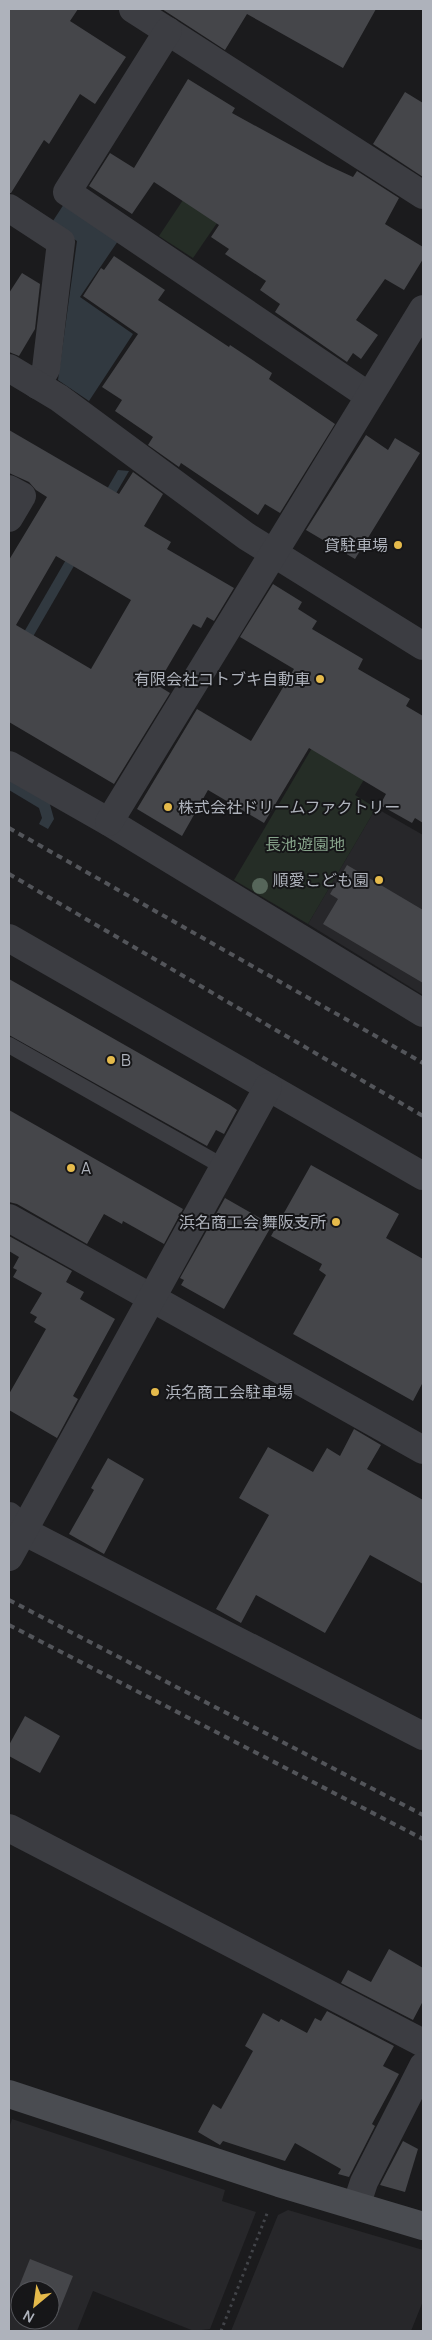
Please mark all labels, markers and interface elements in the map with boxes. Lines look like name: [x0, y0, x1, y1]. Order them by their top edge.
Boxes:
place label: 貸駐車場: [324, 534, 388, 556]
marker: 貸駐車場: [392, 539, 404, 551]
place label: 有限会社コトブキ自動車: [134, 668, 310, 690]
marker: 有限会社コトブキ自動車: [314, 673, 326, 685]
place label: 株式会社ドリームファクトリー: [178, 796, 401, 818]
marker: 株式会社ドリームファクトリー: [162, 801, 174, 813]
park label: 長池遊園地: [265, 833, 345, 855]
place label: 順愛こども園: [273, 869, 369, 891]
marker: 順愛こども園: [373, 874, 385, 886]
place label: B: [121, 1049, 131, 1071]
marker: B: [105, 1054, 117, 1066]
place label: A: [81, 1157, 91, 1179]
marker: A: [65, 1162, 77, 1174]
place label: 浜名商工会 舞阪支所: [179, 1211, 326, 1233]
marker: 浜名商工会 舞阪支所: [330, 1216, 342, 1228]
place label: 浜名商工会駐車場: [165, 1381, 293, 1403]
marker: 浜名商工会駐車場: [149, 1386, 161, 1398]
north arrow: [10, 2280, 60, 2330]
text: N: [19, 2306, 37, 2328]

